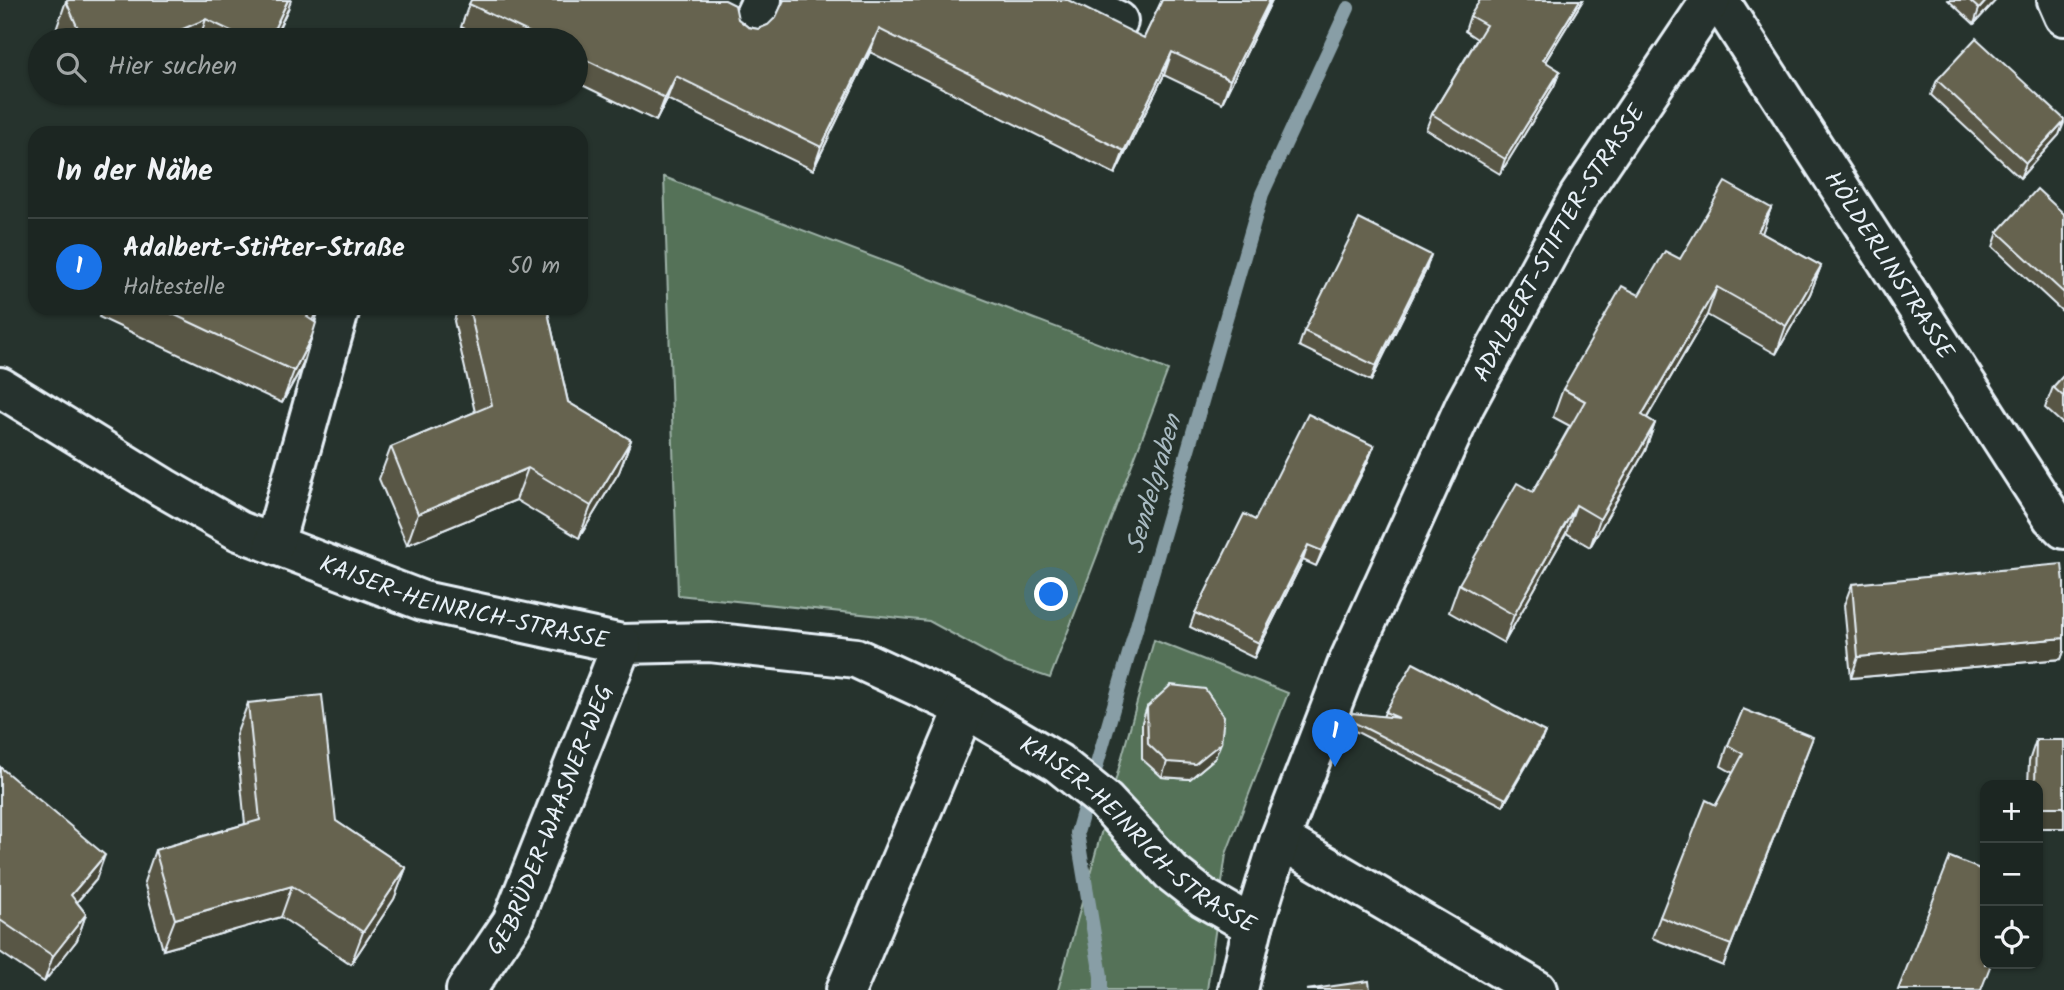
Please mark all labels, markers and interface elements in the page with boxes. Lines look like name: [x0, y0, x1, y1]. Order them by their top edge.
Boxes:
search box: [28, 28, 588, 105]
text: Hier suchen: [108, 46, 237, 88]
icon: search: [52, 48, 90, 86]
street label: ADALBERT-STIFTER-STRASSE: [1463, 96, 1657, 390]
text: In der Nähe: [56, 148, 213, 196]
street label: HÖLDERLINSTRASSE: [1813, 163, 1964, 369]
text: Adalbert-Stifter-Straße: [123, 228, 405, 270]
text: 1: [76, 249, 82, 285]
text: 50 m: [509, 249, 560, 285]
text: Haltestelle: [123, 270, 225, 306]
water label: Sendelgraben: [1115, 408, 1195, 559]
street label: KAISER-HEINRICH-STRASSE: [313, 545, 613, 662]
your location: [1034, 577, 1068, 611]
street label: GEBRÜDER-WAASNER-WEG: [477, 679, 625, 964]
pin: 1: [1312, 709, 1358, 767]
street label: KAISER-HEINRICH-STRASSE: [1011, 726, 1264, 945]
map controls: [1980, 780, 2043, 969]
button: +: [1980, 780, 2043, 843]
button: −: [1980, 843, 2043, 906]
button: locate: [1980, 906, 2043, 969]

